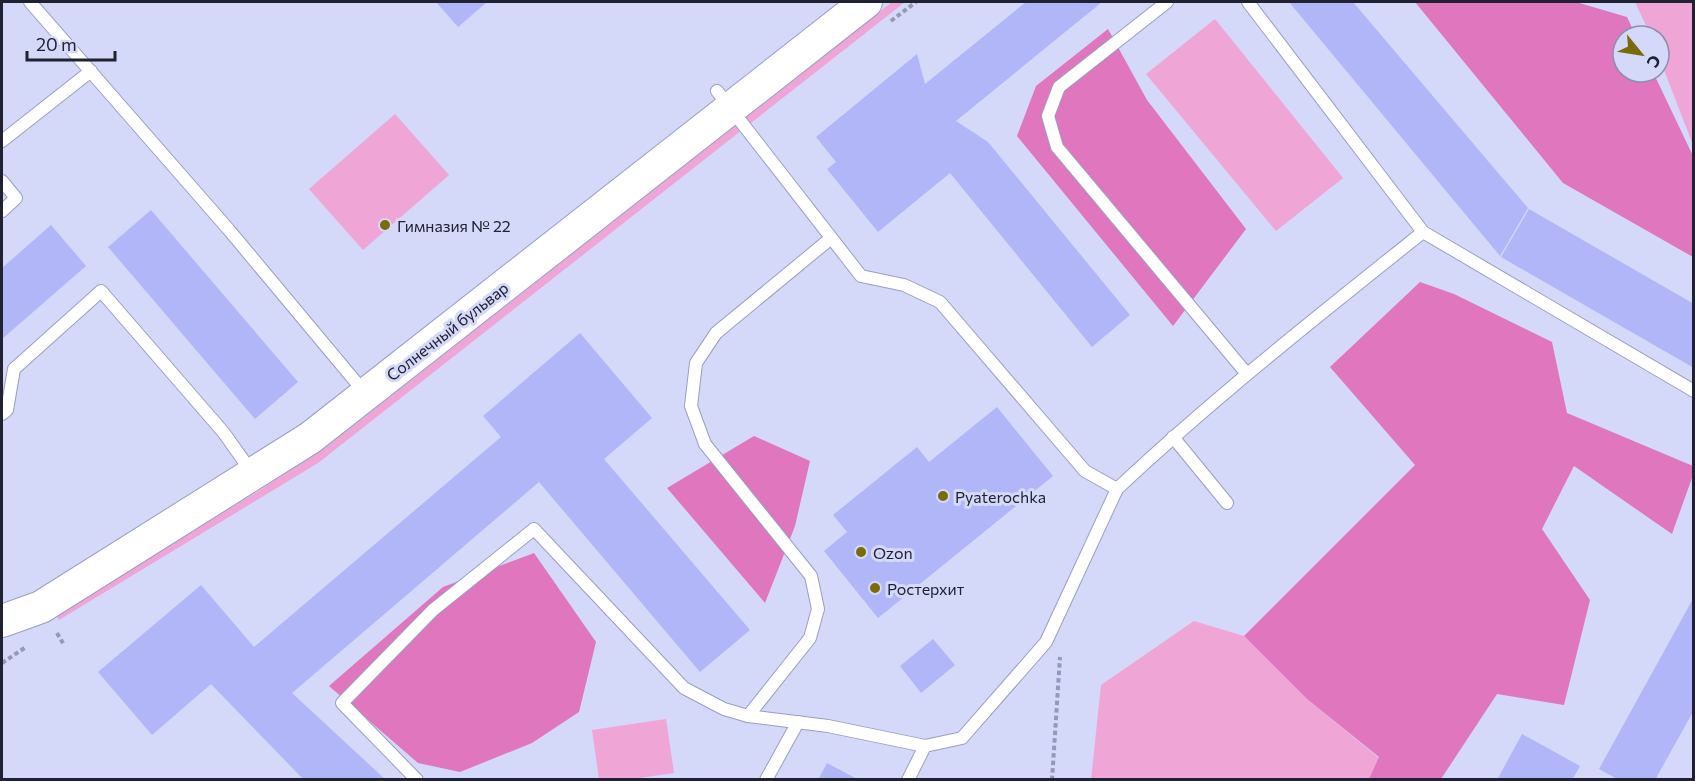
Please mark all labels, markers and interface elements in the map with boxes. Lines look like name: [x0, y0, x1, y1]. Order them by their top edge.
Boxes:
scale bar: [27, 24, 116, 62]
north arrow: [1611, 24, 1671, 84]
text: 20 m: [36, 33, 77, 55]
text: С: [1643, 52, 1665, 71]
place label: Гимназия № 22: [397, 216, 511, 235]
marker: Гимназия № 22: [378, 218, 392, 232]
street label: Солнечный бульвар: [382, 278, 512, 384]
place label: Pyaterochka: [955, 487, 1046, 506]
marker: Pyaterochka: [936, 489, 950, 503]
place label: Ozon: [873, 543, 913, 562]
marker: Ozon: [854, 545, 868, 559]
place label: Ростерхит: [887, 579, 965, 598]
marker: Ростерхит: [868, 581, 882, 595]

